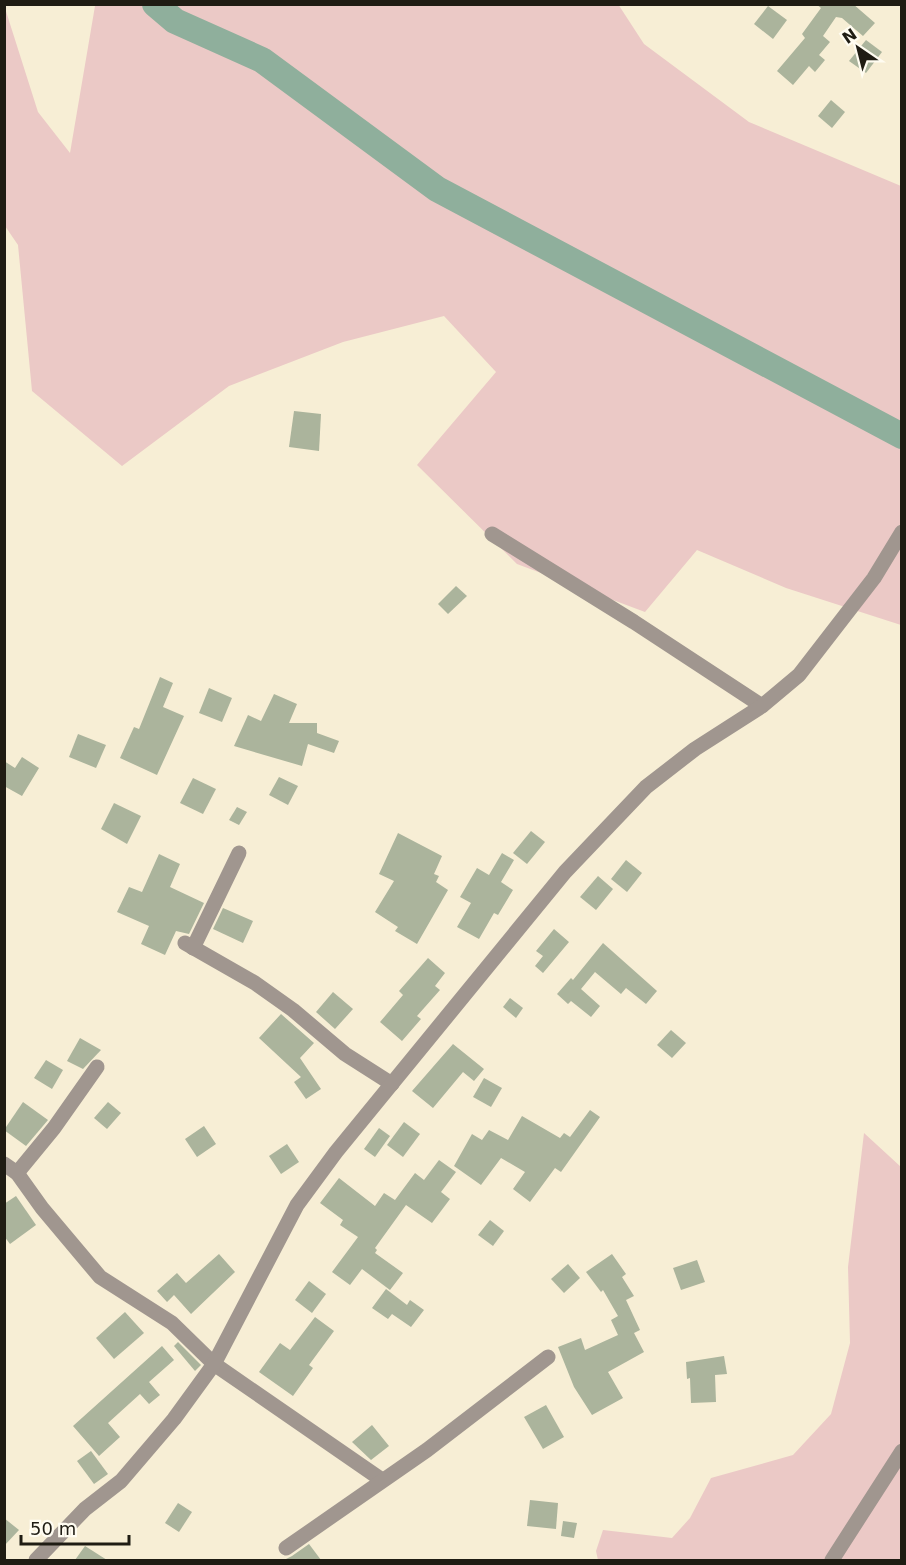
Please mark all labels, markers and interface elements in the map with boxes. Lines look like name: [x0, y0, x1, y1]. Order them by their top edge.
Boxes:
north arrow: [828, 18, 888, 78]
text: N: [839, 25, 861, 48]
scale bar: [21, 1508, 129, 1546]
text: 50 m: [30, 1518, 76, 1539]

